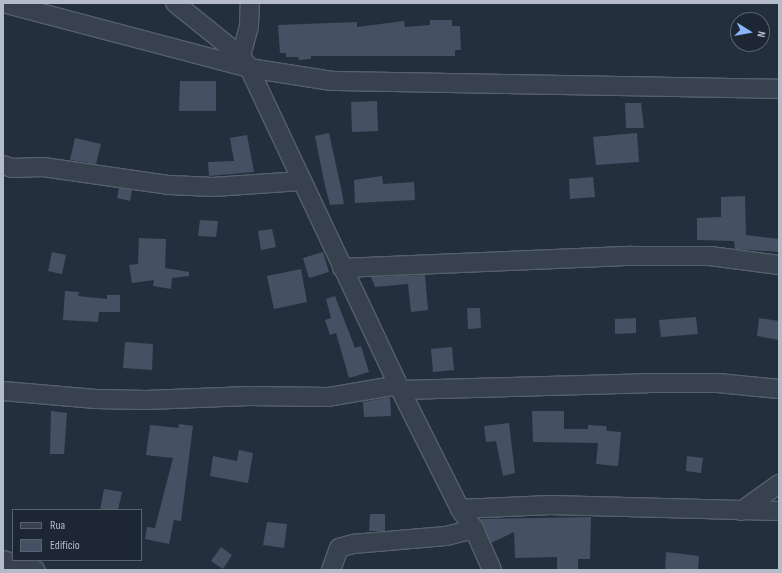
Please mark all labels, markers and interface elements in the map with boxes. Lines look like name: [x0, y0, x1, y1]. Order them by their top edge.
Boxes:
north arrow: [730, 12, 770, 52]
text: N: [754, 30, 768, 38]
legend: [12, 509, 142, 561]
text: Rua: [50, 518, 65, 533]
text: Edifício: [50, 538, 80, 553]

